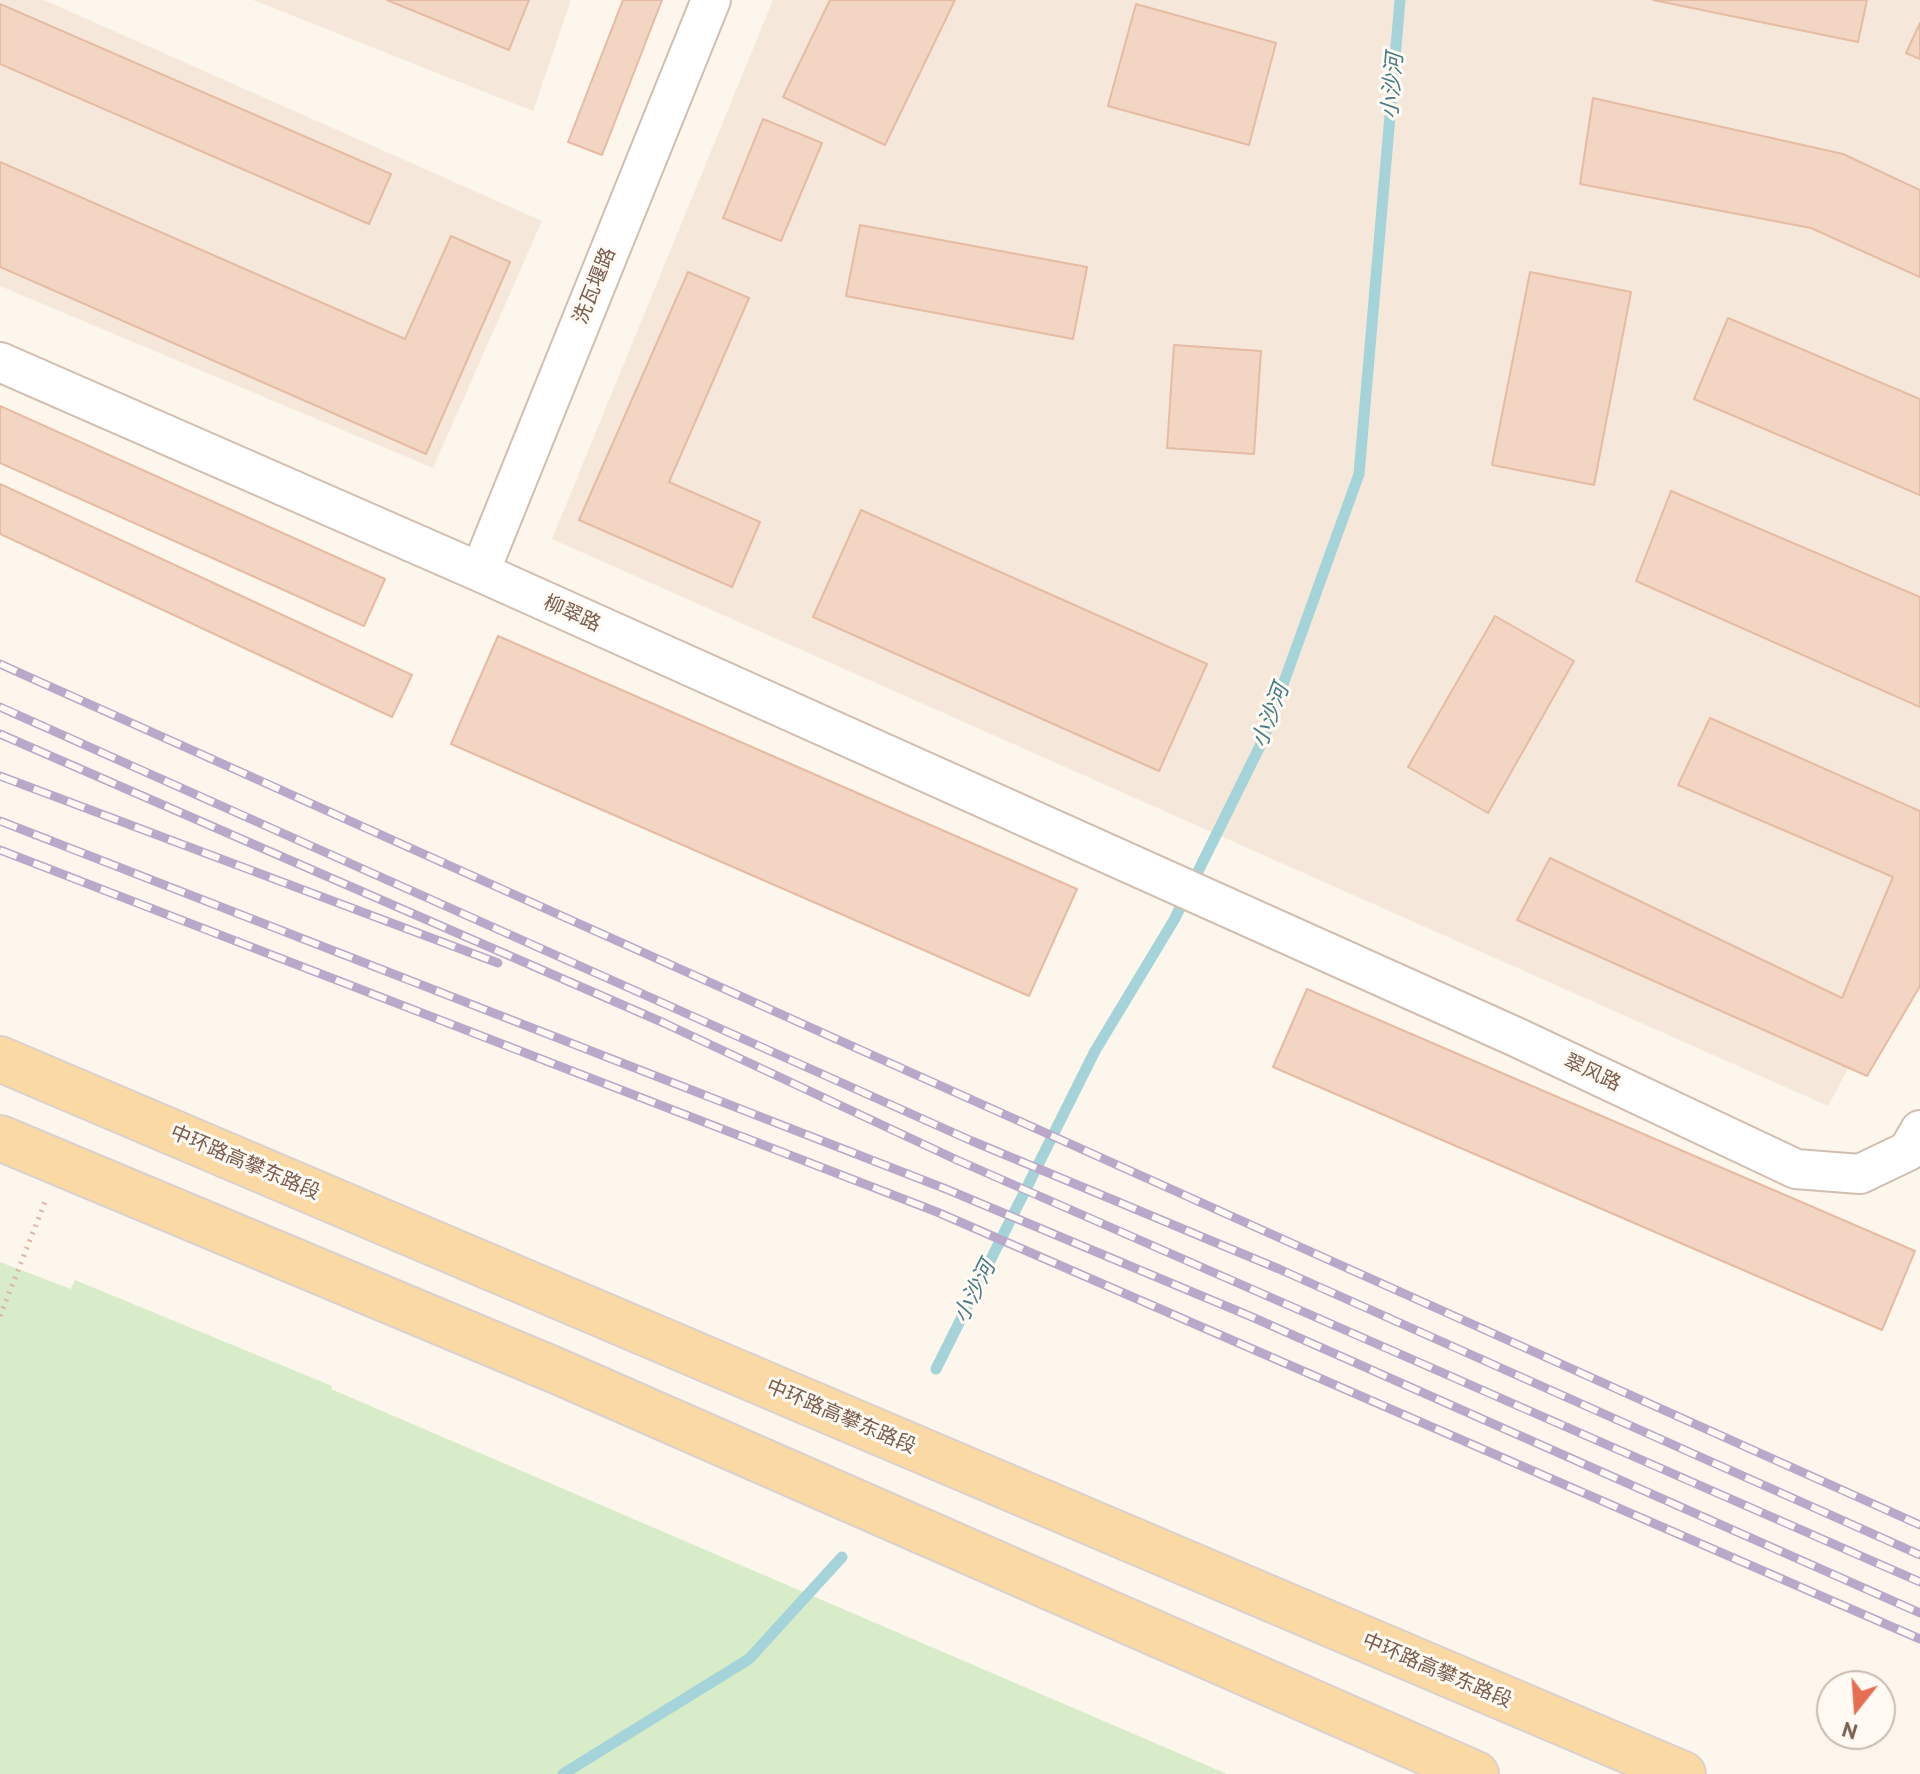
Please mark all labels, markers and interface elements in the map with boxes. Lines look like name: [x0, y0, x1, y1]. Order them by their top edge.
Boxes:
water label: 小沙河: [1377, 52, 1409, 120]
street label: 洗瓦堰路: [569, 244, 621, 328]
street label: 柳翠路: [540, 591, 604, 637]
water label: 小沙河: [1247, 680, 1295, 752]
street label: 翠风路: [1560, 1049, 1624, 1097]
street label: 中环路高攀东路段: [167, 1121, 323, 1205]
water label: 小沙河: [948, 1257, 1002, 1327]
street label: 中环路高攀东路段: [763, 1375, 919, 1459]
street label: 中环路高攀东路段: [1359, 1629, 1515, 1713]
north arrow: [1816, 1670, 1896, 1750]
text: N: [1839, 1716, 1861, 1747]

